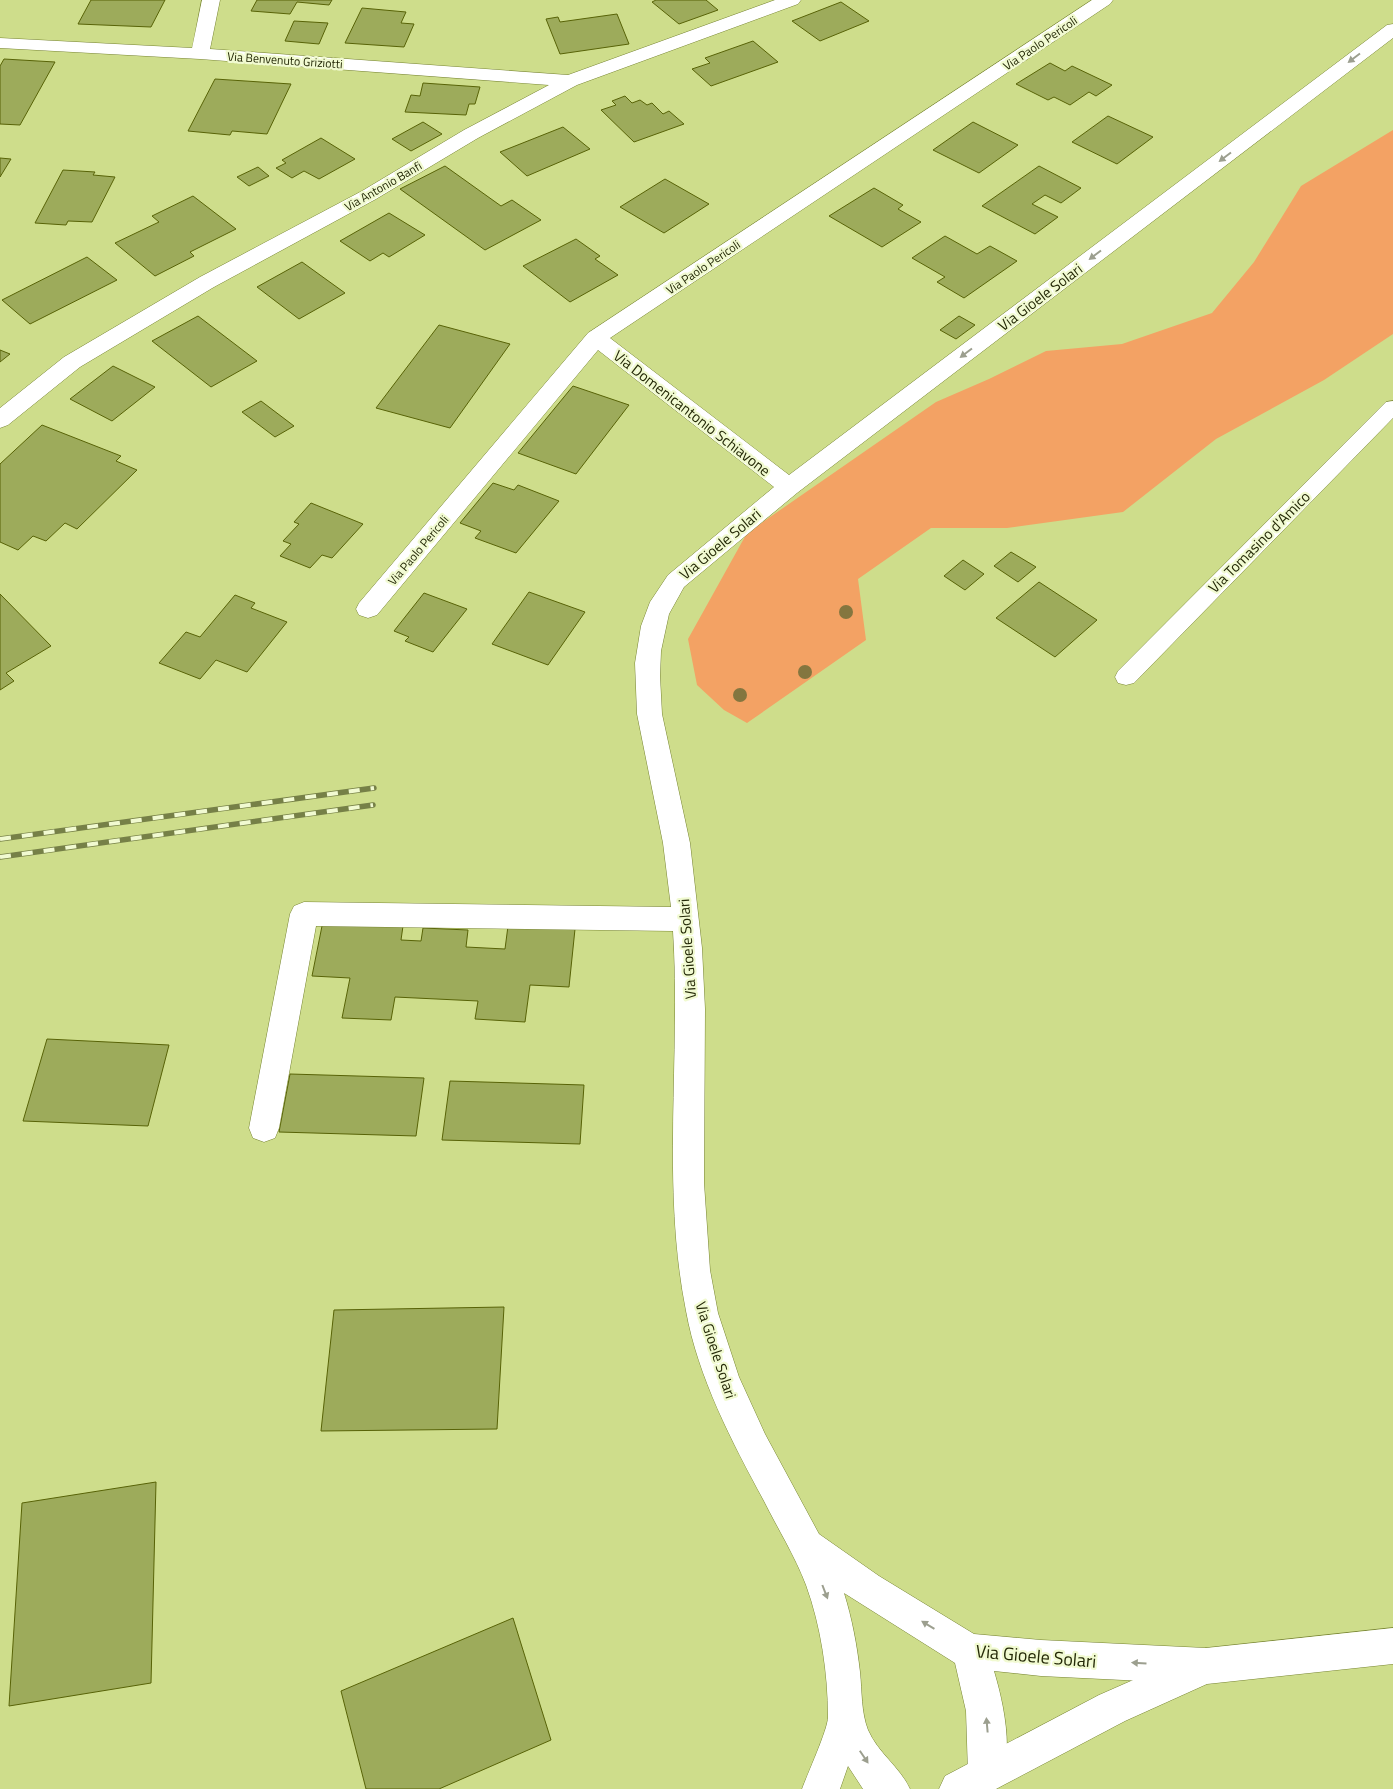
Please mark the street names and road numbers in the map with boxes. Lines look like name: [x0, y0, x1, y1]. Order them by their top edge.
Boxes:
street label: Via Paolo Pericoli: [999, 11, 1081, 75]
street label: Via Benvenuto Griziotti: [227, 46, 343, 74]
street label: Via Antonio Banfi: [341, 156, 425, 216]
street label: Via Paolo Pericoli: [662, 235, 744, 299]
street label: Via Gioele Solari: [993, 258, 1087, 336]
street label: Via Domenicantonio Schiavone: [609, 344, 775, 482]
street label: Via Tomasino d'Amico: [1203, 486, 1315, 598]
street label: Via Gioele Solari: [674, 503, 766, 585]
street label: Via Paolo Pericoli: [383, 511, 453, 589]
street label: Via Gioele Solari: [672, 898, 702, 1000]
street label: Via Gioele Solari: [690, 1299, 742, 1401]
street label: Via Gioele Solari: [975, 1637, 1097, 1675]

